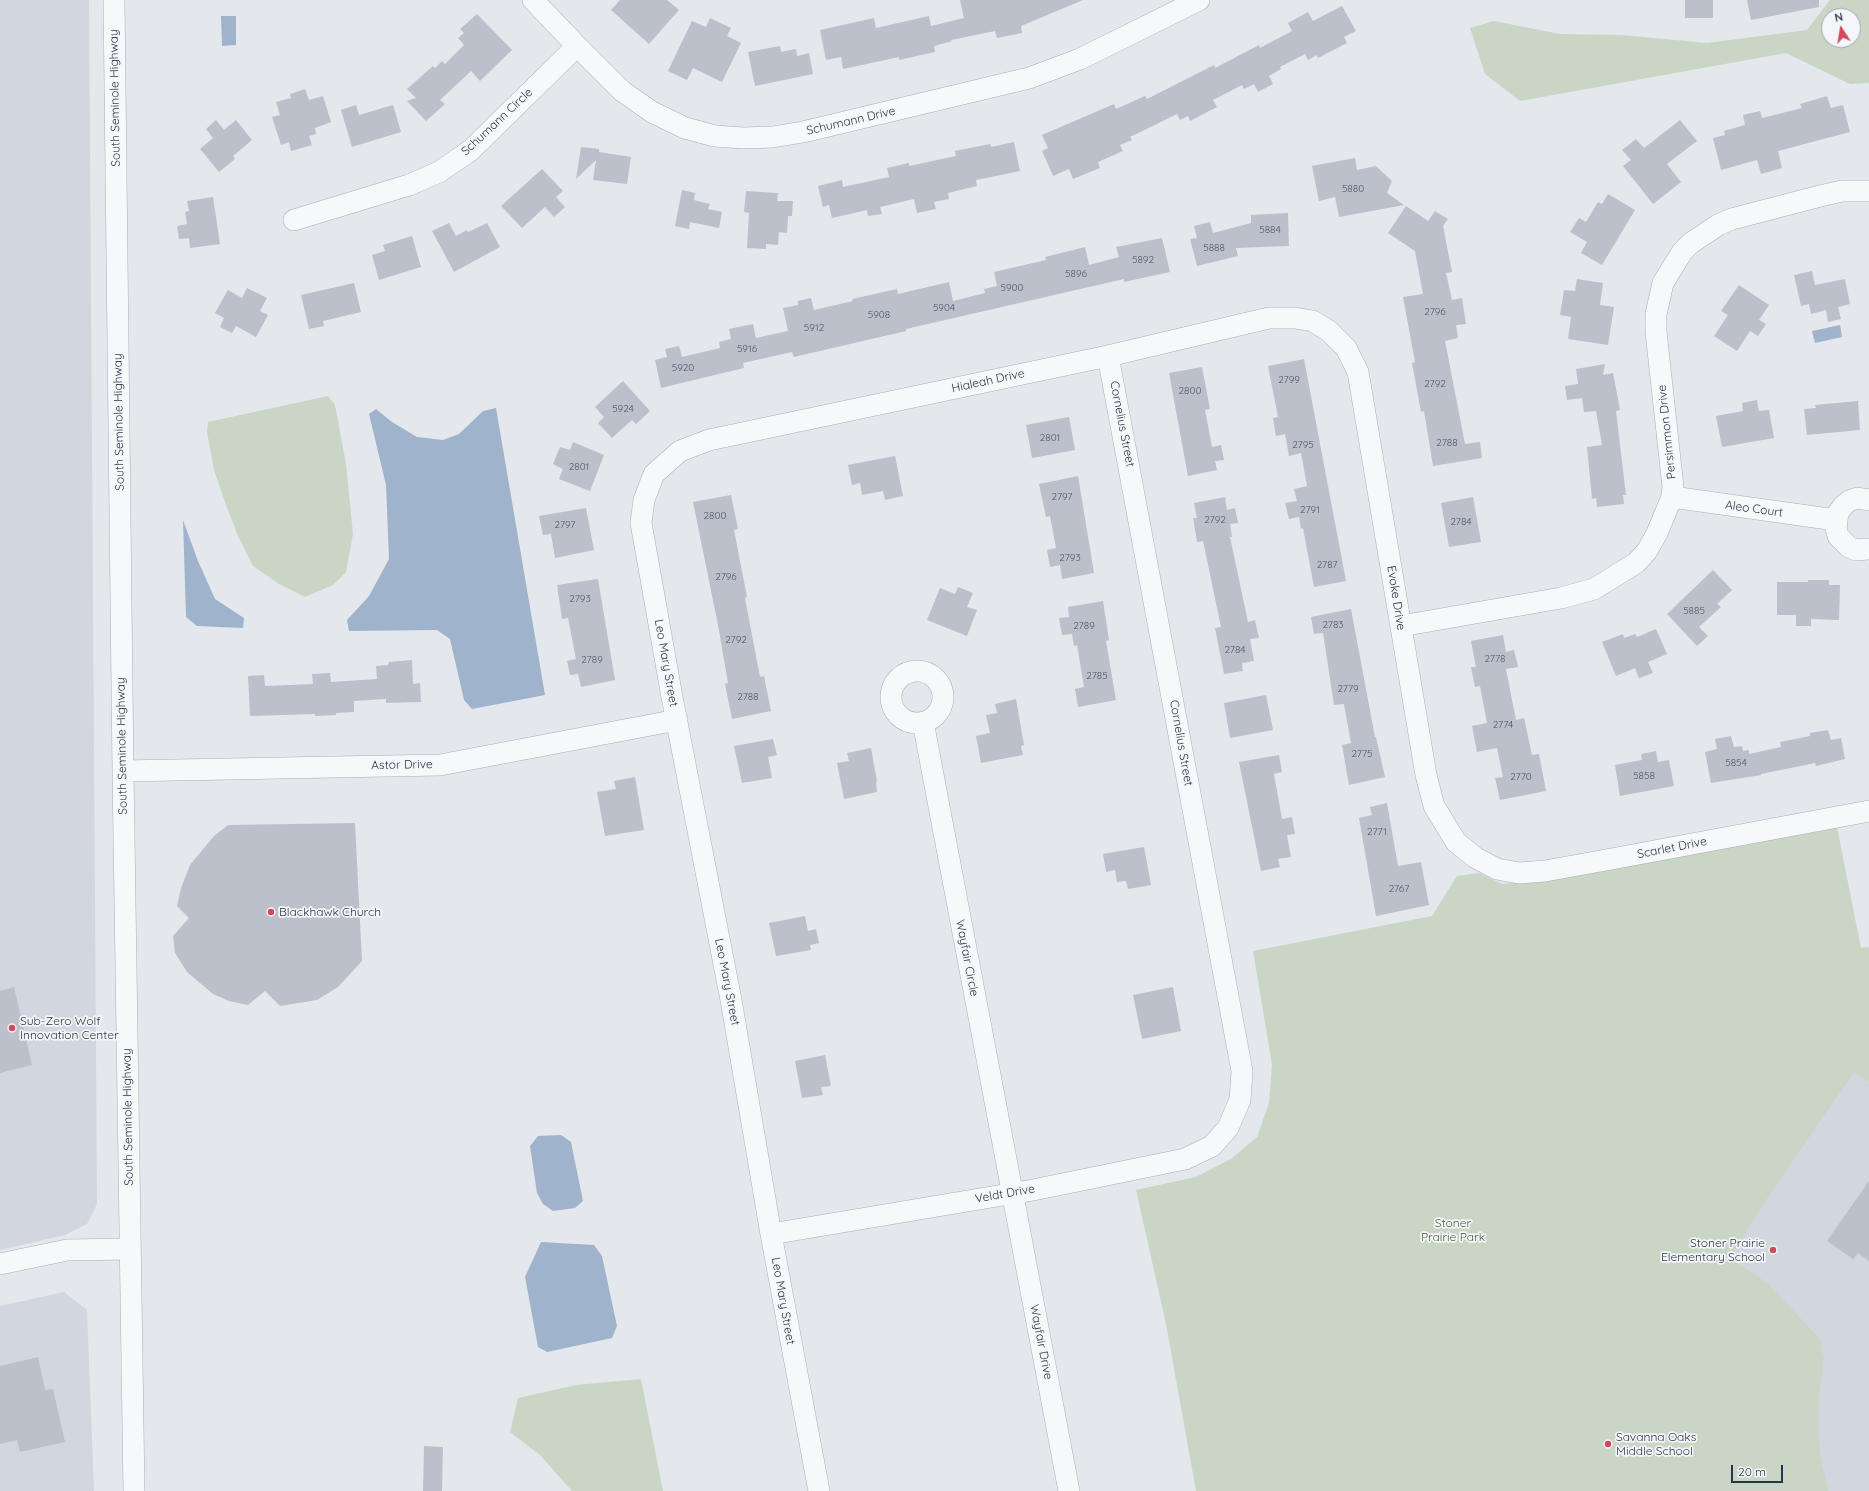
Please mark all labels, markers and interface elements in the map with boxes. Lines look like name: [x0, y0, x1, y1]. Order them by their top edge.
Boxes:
north arrow: [1821, 8, 1861, 48]
text: N: [1833, 10, 1844, 25]
street label: South Seminole Highway: [107, 29, 123, 167]
street label: Schumann Circle: [458, 85, 536, 159]
street label: Schumann Drive: [805, 104, 897, 138]
house number: 5880: [1342, 183, 1364, 195]
house number: 5884: [1259, 224, 1281, 236]
house number: 5888: [1203, 242, 1225, 254]
house number: 5892: [1132, 254, 1154, 266]
house number: 5896: [1065, 268, 1087, 280]
house number: 5900: [1001, 282, 1023, 294]
house number: 5904: [933, 302, 955, 314]
house number: 2796: [1424, 306, 1446, 318]
house number: 5908: [868, 309, 890, 321]
house number: 5912: [804, 322, 824, 334]
house number: 5916: [737, 343, 757, 355]
street label: South Seminole Highway: [111, 353, 127, 491]
house number: 5920: [672, 362, 694, 374]
street label: Hialeah Drive: [950, 366, 1026, 396]
house number: 2799: [1278, 374, 1300, 386]
house number: 2792: [1424, 378, 1446, 390]
street label: Cornelius Street: [1107, 380, 1137, 468]
street label: Persimmon Drive: [1655, 384, 1679, 480]
house number: 2800: [1179, 385, 1201, 397]
house number: 5924: [612, 403, 634, 415]
house number: 2801: [1040, 432, 1060, 444]
house number: 2788: [1436, 437, 1458, 449]
house number: 2795: [1292, 439, 1314, 451]
house number: 2801: [569, 461, 589, 473]
house number: 2797: [1052, 491, 1072, 503]
street label: Aleo Court: [1724, 498, 1784, 520]
house number: 2791: [1300, 504, 1320, 516]
house number: 2800: [704, 510, 726, 522]
house number: 2792: [1204, 514, 1226, 526]
house number: 2784: [1450, 516, 1472, 528]
house number: 2797: [555, 519, 575, 531]
house number: 2793: [1059, 552, 1081, 564]
house number: 2787: [1317, 559, 1337, 571]
street label: Evoke Drive: [1384, 565, 1408, 631]
house number: 2796: [715, 571, 737, 583]
house number: 2793: [569, 593, 591, 605]
house number: 5885: [1683, 605, 1705, 617]
street label: Leo Mary Street: [651, 618, 681, 708]
house number: 2783: [1322, 619, 1344, 631]
house number: 2789: [1073, 620, 1095, 632]
house number: 2792: [725, 634, 747, 646]
house number: 2784: [1224, 644, 1246, 656]
house number: 2778: [1484, 653, 1506, 665]
house number: 2789: [581, 654, 603, 666]
house number: 2785: [1086, 670, 1108, 682]
street label: South Seminole Highway: [114, 677, 130, 815]
house number: 2779: [1337, 683, 1359, 695]
house number: 2788: [737, 691, 759, 703]
street label: Cornelius Street: [1166, 699, 1196, 787]
house number: 2774: [1493, 719, 1513, 731]
house number: 2775: [1351, 748, 1373, 760]
street label: Astor Drive: [371, 757, 433, 773]
house number: 5854: [1725, 757, 1747, 769]
house number: 5858: [1633, 770, 1655, 782]
house number: 2770: [1510, 771, 1532, 783]
house number: 2771: [1367, 826, 1387, 838]
street label: Scarlet Drive: [1636, 834, 1708, 862]
house number: 2767: [1389, 883, 1409, 895]
place label: Blackhawk Church: [279, 905, 381, 919]
marker: Blackhawk Church: [266, 907, 276, 917]
street label: Wayfair Circle: [952, 918, 982, 998]
street label: Leo Mary Street: [711, 937, 743, 1027]
place label: Sub-Zero Wolf Innovation Center: [20, 1014, 119, 1042]
marker: Sub-Zero Wolf Innovation Center: [7, 1023, 17, 1033]
street label: South Seminole Highway: [120, 1048, 136, 1186]
street label: Veldt Drive: [974, 1182, 1036, 1206]
park label: Stoner Prairie Park: [1421, 1216, 1485, 1244]
place label: Stoner Prairie Elementary School: [1661, 1236, 1765, 1264]
marker: Stoner Prairie Elementary School: [1768, 1245, 1778, 1255]
street label: Leo Mary Street: [768, 1256, 798, 1346]
street label: Wayfair Drive: [1027, 1303, 1055, 1381]
place label: Savanna Oaks Middle School: [1616, 1430, 1696, 1458]
marker: Savanna Oaks Middle School: [1603, 1439, 1613, 1449]
scale bar: [1733, 1457, 1785, 1483]
text: 20 m: [1738, 1464, 1766, 1479]

